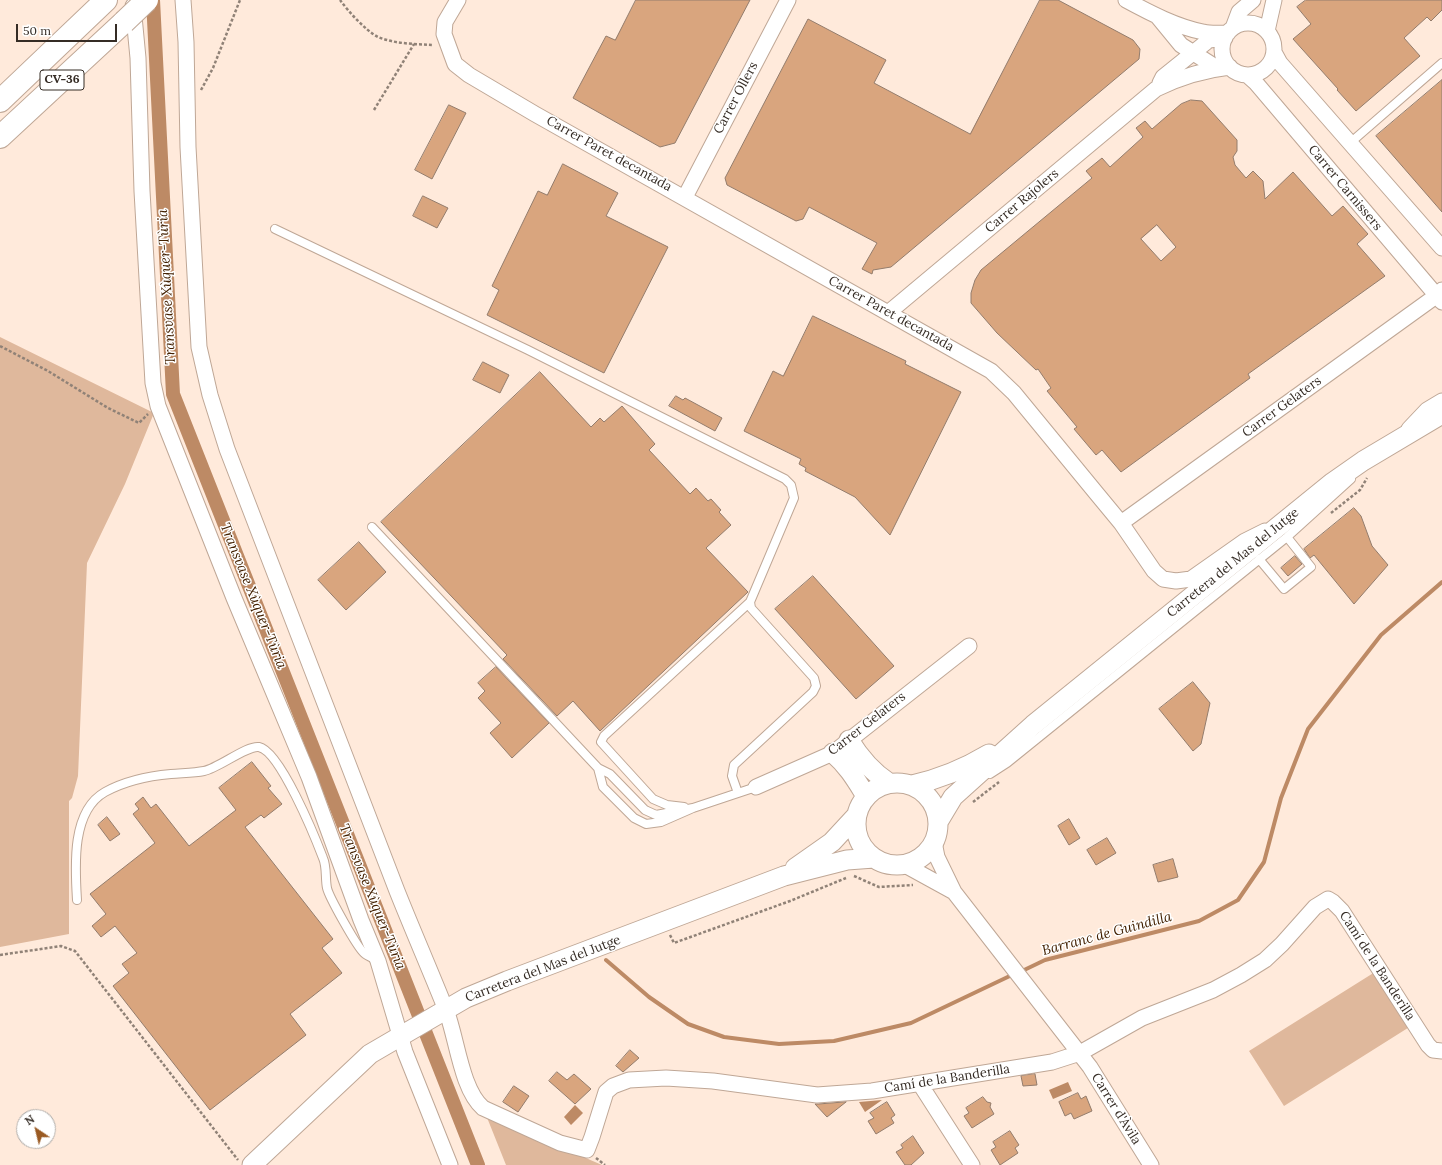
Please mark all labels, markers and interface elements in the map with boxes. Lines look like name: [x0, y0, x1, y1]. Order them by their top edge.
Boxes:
scale bar: [18, 16, 119, 42]
text: 50 m: [23, 23, 51, 38]
street label: Carrer Ollers: [711, 59, 761, 137]
road number: CV-36: [40, 70, 84, 90]
street label: Carrer Paret decantada: [544, 113, 674, 195]
street label: Carrer Carnissers: [1305, 142, 1385, 234]
street label: Carrer Rajolers: [982, 166, 1062, 236]
water label: Transvase Xùquer-Tùria: [155, 209, 179, 365]
street label: Carrer Paret decantada: [826, 273, 956, 355]
street label: Carrer Gelaters: [1239, 373, 1325, 441]
street label: Carretera del Mas del Jutge: [1164, 505, 1302, 621]
water label: Transvase Xùquer-Tùria: [216, 521, 290, 671]
street label: Carrer Gelaters: [825, 689, 909, 759]
water label: Transvase Xùquer-Tùria: [335, 822, 409, 972]
water label: Barranc de Guindilla: [1040, 909, 1174, 959]
street label: Camí de la Banderilla: [1336, 909, 1418, 1023]
street label: Carretera del Mas del Jutge: [463, 932, 623, 1006]
street label: Camí de la Banderilla: [883, 1061, 1011, 1097]
street label: Carrer d'Àvila: [1088, 1070, 1144, 1148]
north arrow: [16, 1109, 56, 1149]
text: N: [22, 1112, 37, 1128]

